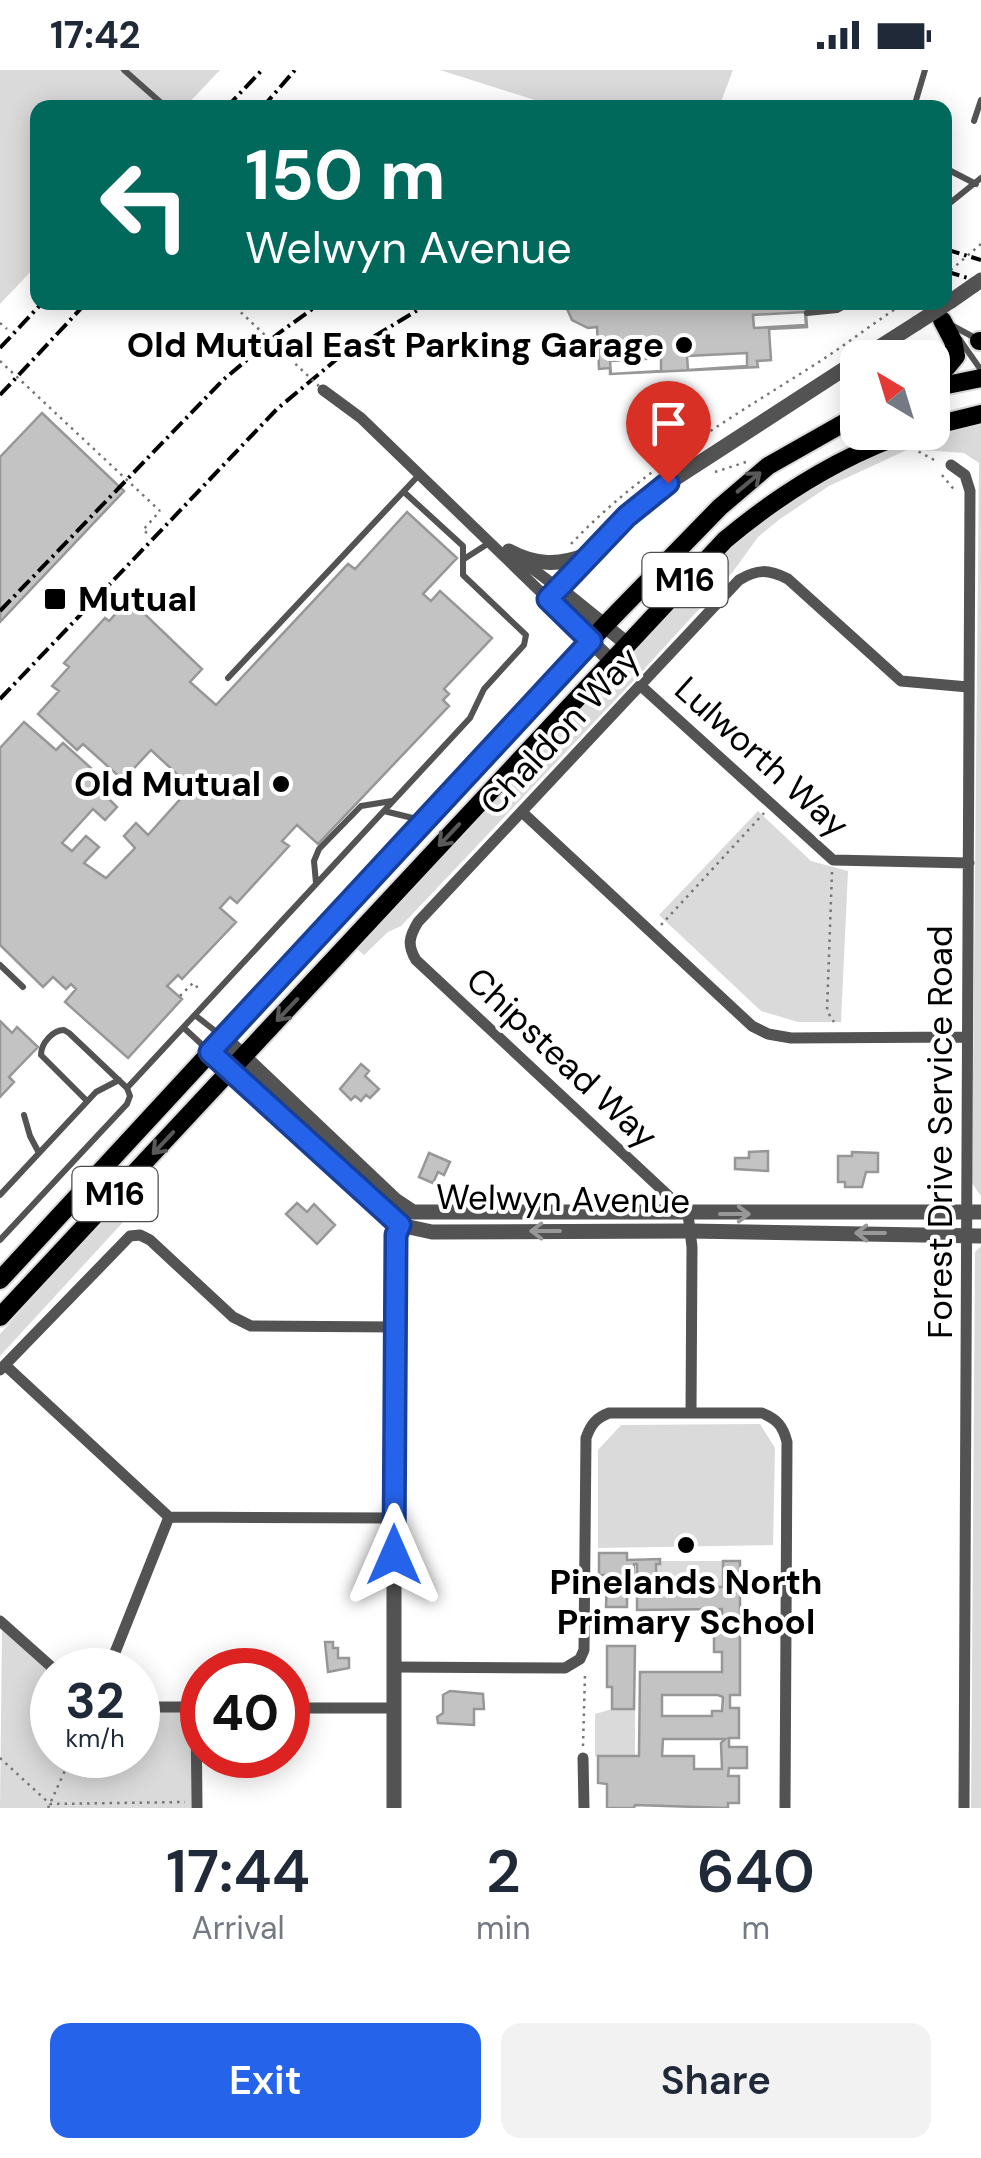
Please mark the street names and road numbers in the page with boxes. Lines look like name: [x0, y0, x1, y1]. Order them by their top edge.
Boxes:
road number: M16: [642, 553, 728, 607]
street label: Chaldon Way: [470, 637, 650, 825]
street label: Lulworth Way: [665, 667, 859, 847]
street label: Forest Drive Service Road: [917, 925, 963, 1339]
street label: Chipstead Way: [456, 957, 668, 1159]
road number: M16: [72, 1167, 158, 1221]
street label: Welwyn Avenue: [435, 1174, 691, 1224]

